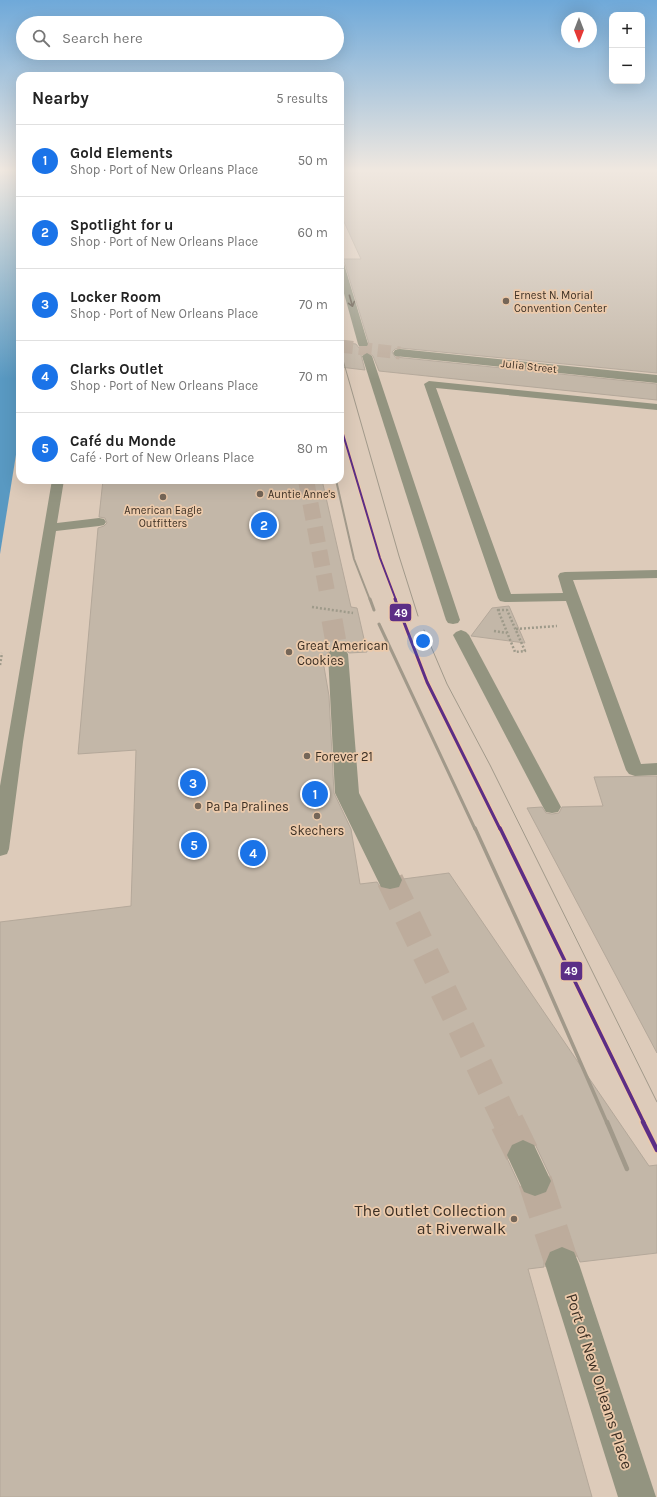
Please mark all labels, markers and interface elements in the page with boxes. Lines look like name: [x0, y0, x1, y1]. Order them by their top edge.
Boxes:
north arrow: [561, 12, 597, 48]
map controls: [609, 12, 645, 84]
button: +: [609, 12, 645, 48]
search box: [16, 16, 344, 60]
icon: search: [30, 27, 52, 49]
text: Search here: [62, 29, 143, 47]
button: −: [609, 48, 645, 84]
text: Nearby: [32, 88, 89, 108]
text: 5 results: [276, 91, 328, 106]
text: Gold Elements: [70, 144, 173, 162]
text: 1: [43, 153, 47, 168]
text: 50 m: [298, 153, 328, 168]
text: Shop · Port of New Orleans Place: [70, 162, 258, 177]
text: Spotlight for u: [70, 216, 173, 234]
text: 2: [41, 225, 49, 240]
text: 60 m: [298, 225, 328, 240]
text: Shop · Port of New Orleans Place: [70, 234, 258, 249]
text: Locker Room: [70, 288, 161, 306]
place label: Ernest N. Morial Convention Center: [514, 289, 607, 315]
one-way arrow: [348, 294, 355, 307]
marker: Ernest N. Morial Convention Center: [501, 296, 511, 306]
text: 3: [41, 297, 49, 312]
text: 70 m: [299, 297, 328, 312]
text: Shop · Port of New Orleans Place: [70, 306, 258, 321]
street label: Julia Street: [500, 357, 558, 376]
text: Clarks Outlet: [70, 360, 163, 378]
text: 4: [41, 369, 49, 384]
text: 70 m: [299, 369, 328, 384]
text: Shop · Port of New Orleans Place: [70, 378, 258, 393]
text: Café du Monde: [70, 432, 176, 450]
text: 5: [41, 441, 49, 456]
text: 80 m: [297, 441, 328, 456]
text: Café · Port of New Orleans Place: [70, 450, 254, 465]
place label: Auntie Anne's: [268, 488, 336, 501]
marker: Auntie Anne's: [255, 489, 265, 499]
marker: American Eagle Outfitters: [158, 492, 168, 502]
place label: American Eagle Outfitters: [124, 504, 202, 530]
pin: 2: [251, 510, 277, 540]
line badge: 49: [389, 603, 412, 622]
text: 49: [394, 607, 408, 620]
your location: [413, 631, 433, 651]
place label: Great American Cookies: [297, 638, 388, 668]
marker: Great American Cookies: [284, 647, 294, 657]
place label: Forever 21: [315, 749, 373, 764]
marker: Forever 21: [302, 751, 312, 761]
pin: 3: [180, 768, 206, 798]
pin: 1: [302, 779, 328, 809]
place label: Pa Pa Pralines: [206, 799, 289, 814]
marker: Pa Pa Pralines: [193, 801, 203, 811]
marker: Skechers: [312, 811, 322, 821]
place label: Skechers: [290, 823, 344, 838]
pin: 5: [181, 830, 207, 860]
pin: 4: [240, 838, 266, 868]
line badge: 49: [560, 961, 583, 981]
text: 49: [564, 965, 578, 978]
place label: The Outlet Collection at Riverwalk: [355, 1201, 506, 1238]
marker: The Outlet Collection at Riverwalk: [509, 1214, 519, 1224]
street label: Port of New Orleans Place: [562, 1291, 637, 1472]

